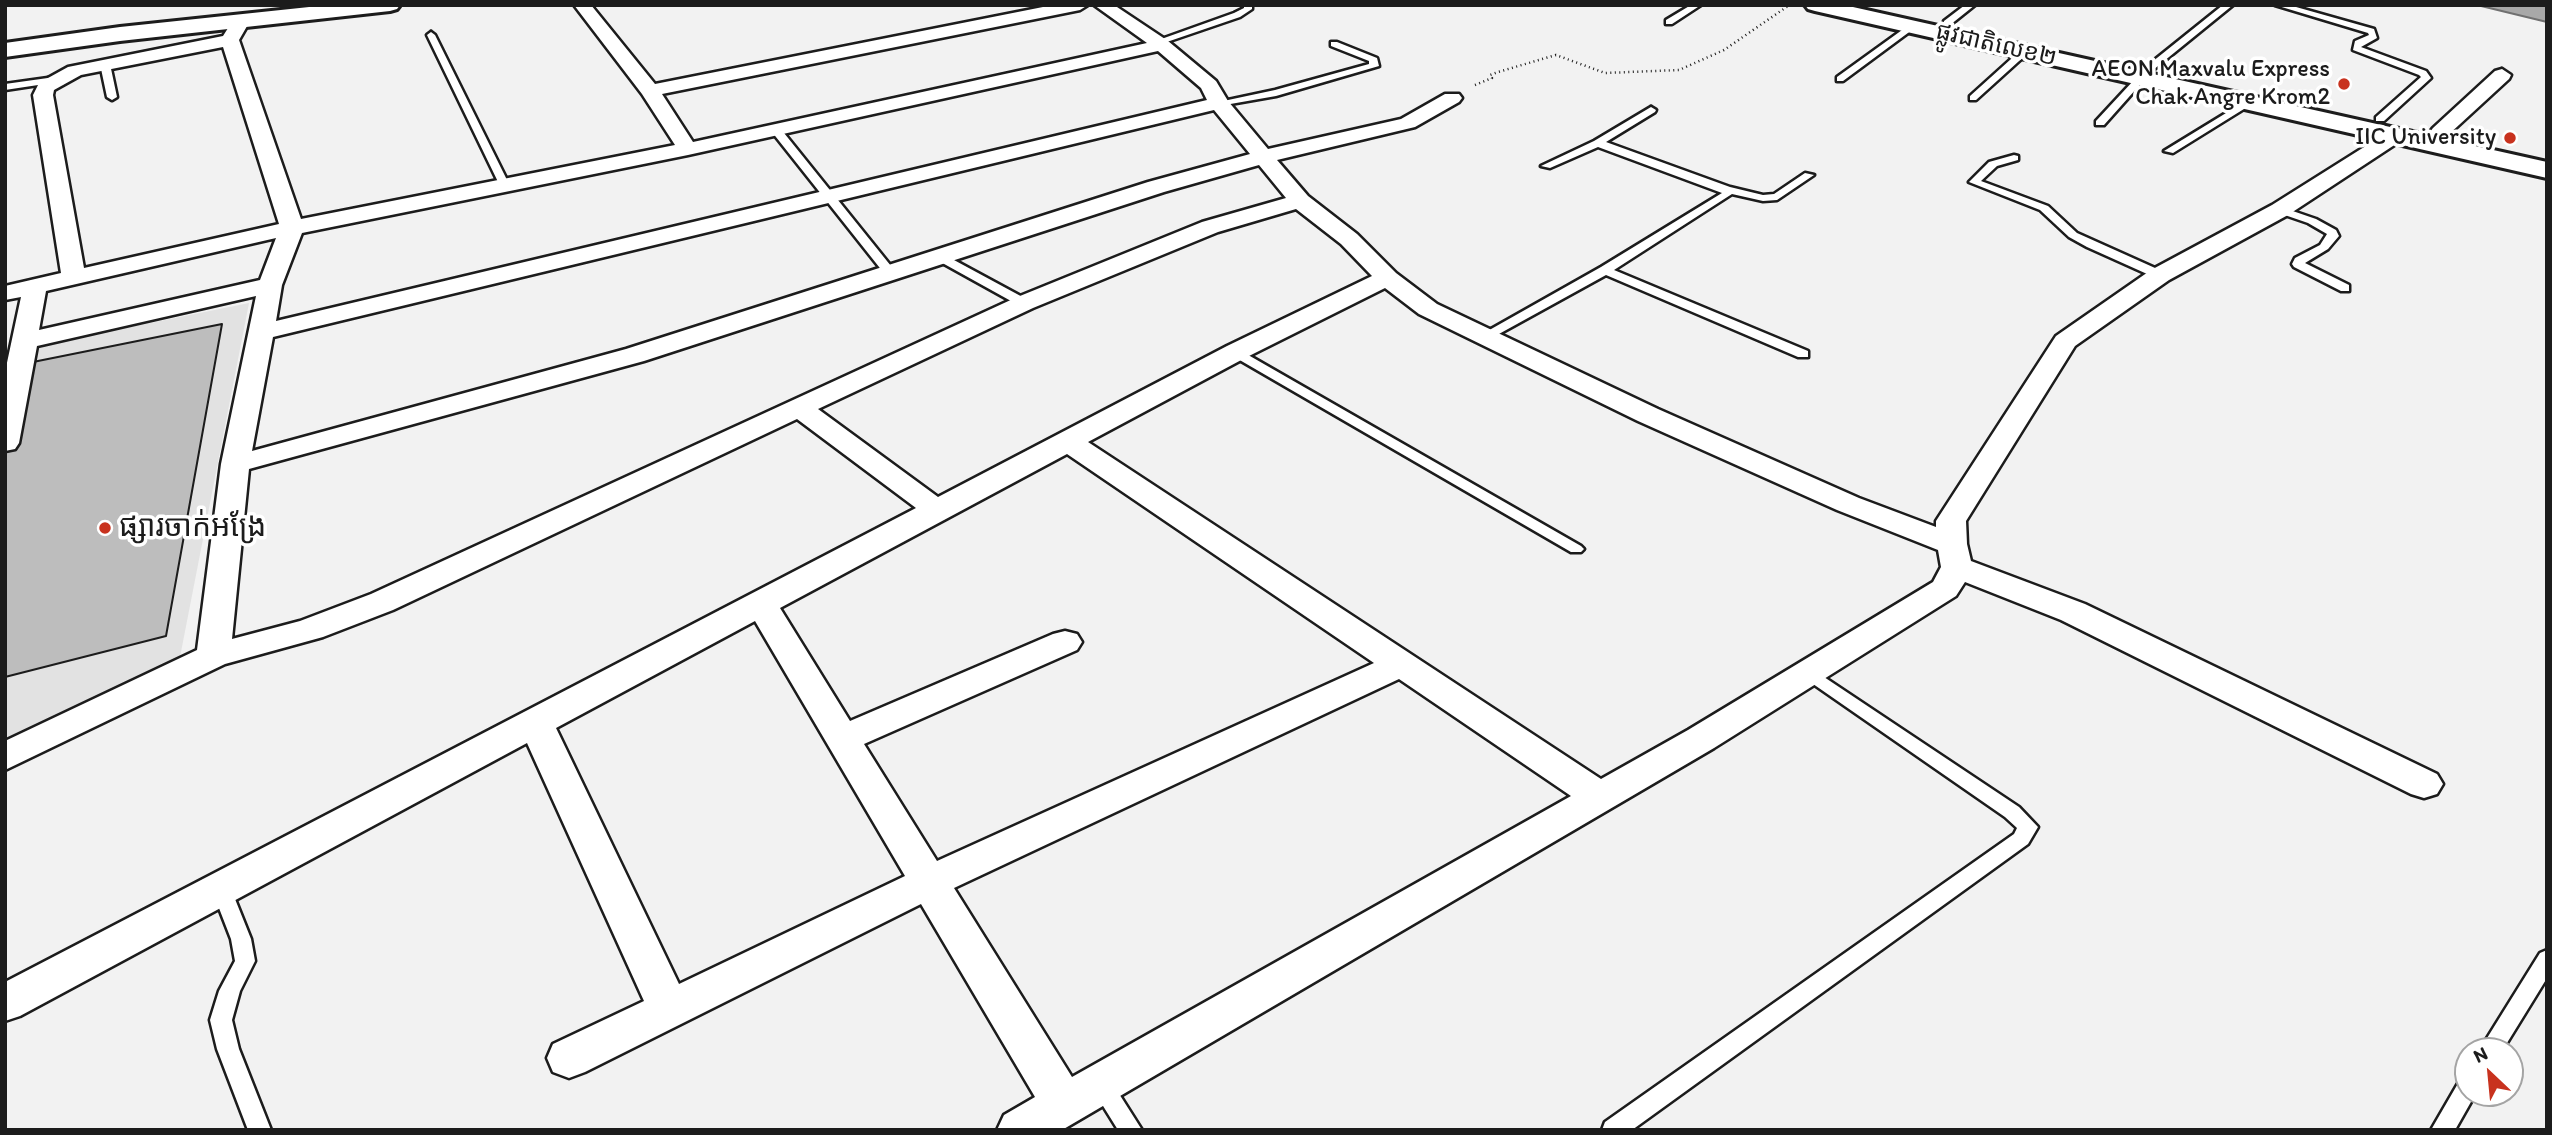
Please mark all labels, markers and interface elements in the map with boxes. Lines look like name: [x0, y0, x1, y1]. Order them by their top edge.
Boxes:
street label: ផ្លូវជាតិលេខ២: [1933, 18, 2059, 74]
place label: AEON Maxvalu Express Chak Angre Krom2: [2092, 56, 2330, 112]
marker: AEON Maxvalu Express Chak Angre Krom2: [2336, 76, 2352, 92]
place label: IIC University: [2355, 124, 2496, 152]
marker: IIC University: [2502, 130, 2518, 146]
place label: ផ្សារចាក់អង្រែ: [119, 510, 266, 546]
marker: ផ្សារចាក់អង្រែ: [97, 520, 113, 536]
north arrow: [2454, 1037, 2524, 1107]
text: N: [2470, 1041, 2491, 1068]

